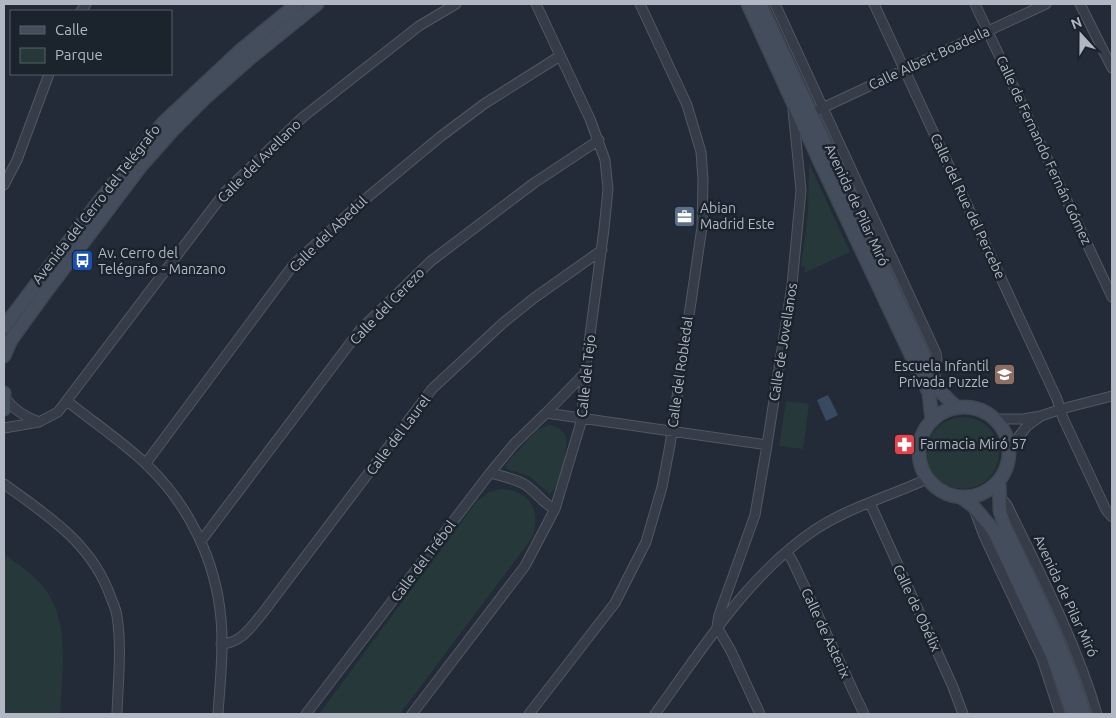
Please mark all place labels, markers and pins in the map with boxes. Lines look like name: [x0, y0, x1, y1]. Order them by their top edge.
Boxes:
place label: Abian Madrid Este: [700, 200, 775, 232]
office icon: Abian Madrid Este: [672, 204, 696, 228]
place label: Av. Cerro del Telégrafo - Manzano: [98, 245, 226, 277]
bus stop icon: Av. Cerro del Telégrafo - Manzano: [70, 249, 94, 273]
place label: Escuela Infantil Privada Puzzle: [894, 358, 989, 390]
school or university icon: Escuela Infantil Privada Puzzle: [993, 362, 1017, 386]
pharmacy icon: Farmacia Miró 57: [892, 432, 916, 456]
place label: Farmacia Miró 57: [920, 436, 1027, 452]

